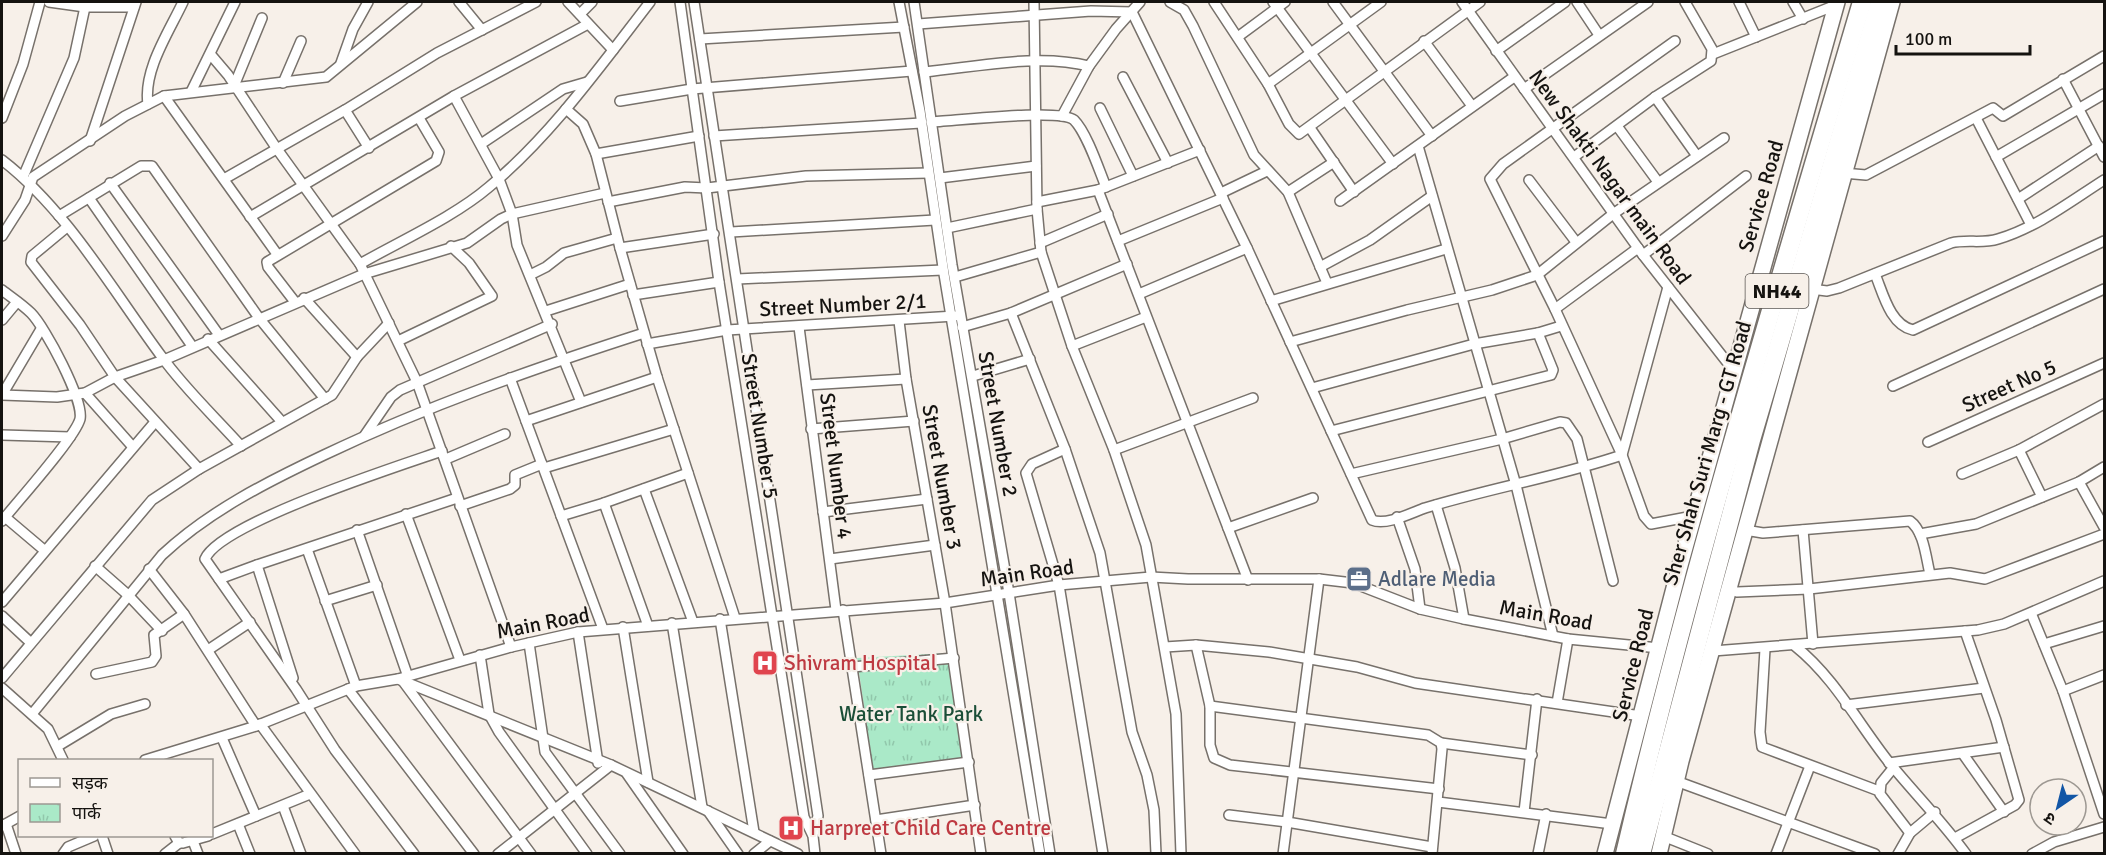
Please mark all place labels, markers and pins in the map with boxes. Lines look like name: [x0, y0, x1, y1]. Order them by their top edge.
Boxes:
office icon: Adlare Media: [1344, 564, 1374, 594]
place label: Adlare Media: [1378, 566, 1496, 592]
hospital icon: Shivram Hospital: [750, 648, 780, 678]
place label: Shivram Hospital: [784, 650, 937, 676]
hospital icon: Harpreet Child Care Centre: [776, 813, 806, 843]
place label: Harpreet Child Care Centre: [810, 815, 1051, 841]

